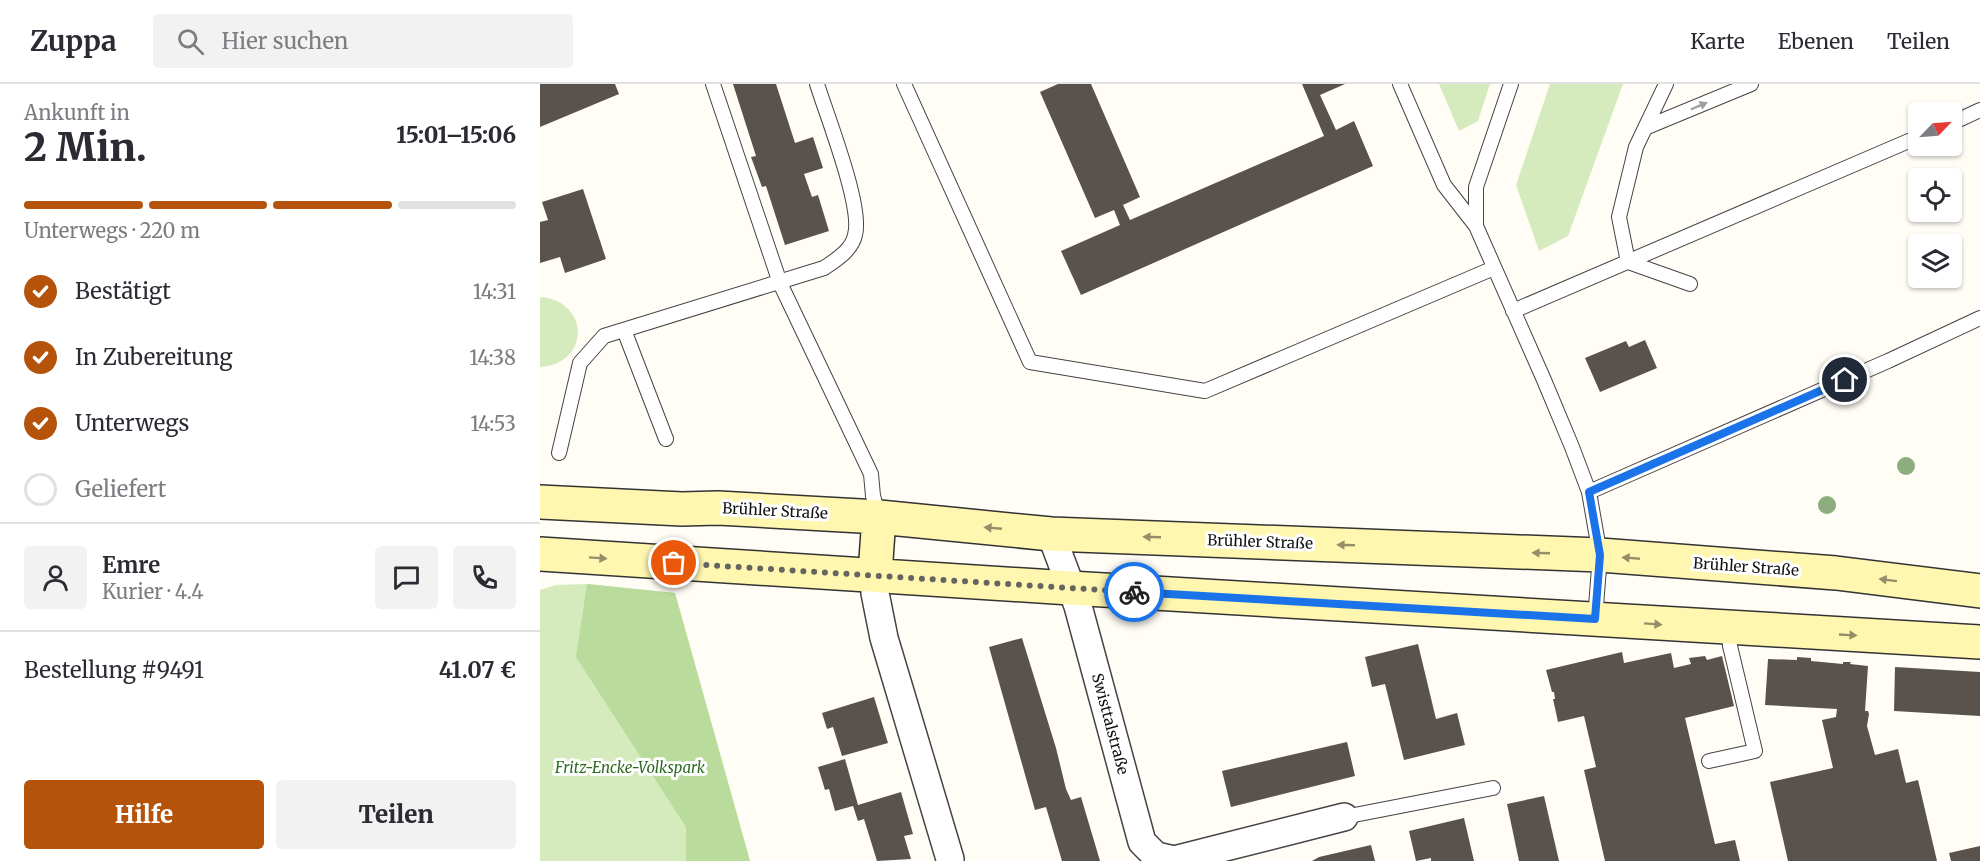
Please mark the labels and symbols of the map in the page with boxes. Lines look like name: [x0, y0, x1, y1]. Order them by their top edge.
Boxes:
one-way arrow: [1691, 101, 1709, 111]
north arrow: [1908, 102, 1962, 156]
pin: [1819, 354, 1870, 405]
street label: Brühler Straße: [722, 498, 829, 523]
one-way arrow: [984, 523, 1003, 533]
street label: Brühler Straße: [1207, 530, 1313, 553]
one-way arrow: [1142, 533, 1161, 542]
pin: [648, 537, 699, 588]
one-way arrow: [1337, 541, 1356, 550]
one-way arrow: [1532, 548, 1551, 557]
one-way arrow: [589, 553, 608, 562]
one-way arrow: [1622, 553, 1641, 563]
street label: Brühler Straße: [1693, 553, 1800, 580]
courier: [1104, 562, 1164, 622]
one-way arrow: [1878, 575, 1897, 584]
one-way arrow: [1644, 619, 1663, 628]
one-way arrow: [1838, 630, 1857, 639]
street label: Swisttalstraße: [1088, 671, 1133, 777]
park label: Fritz-Encke-Volkspark: [554, 758, 706, 777]

